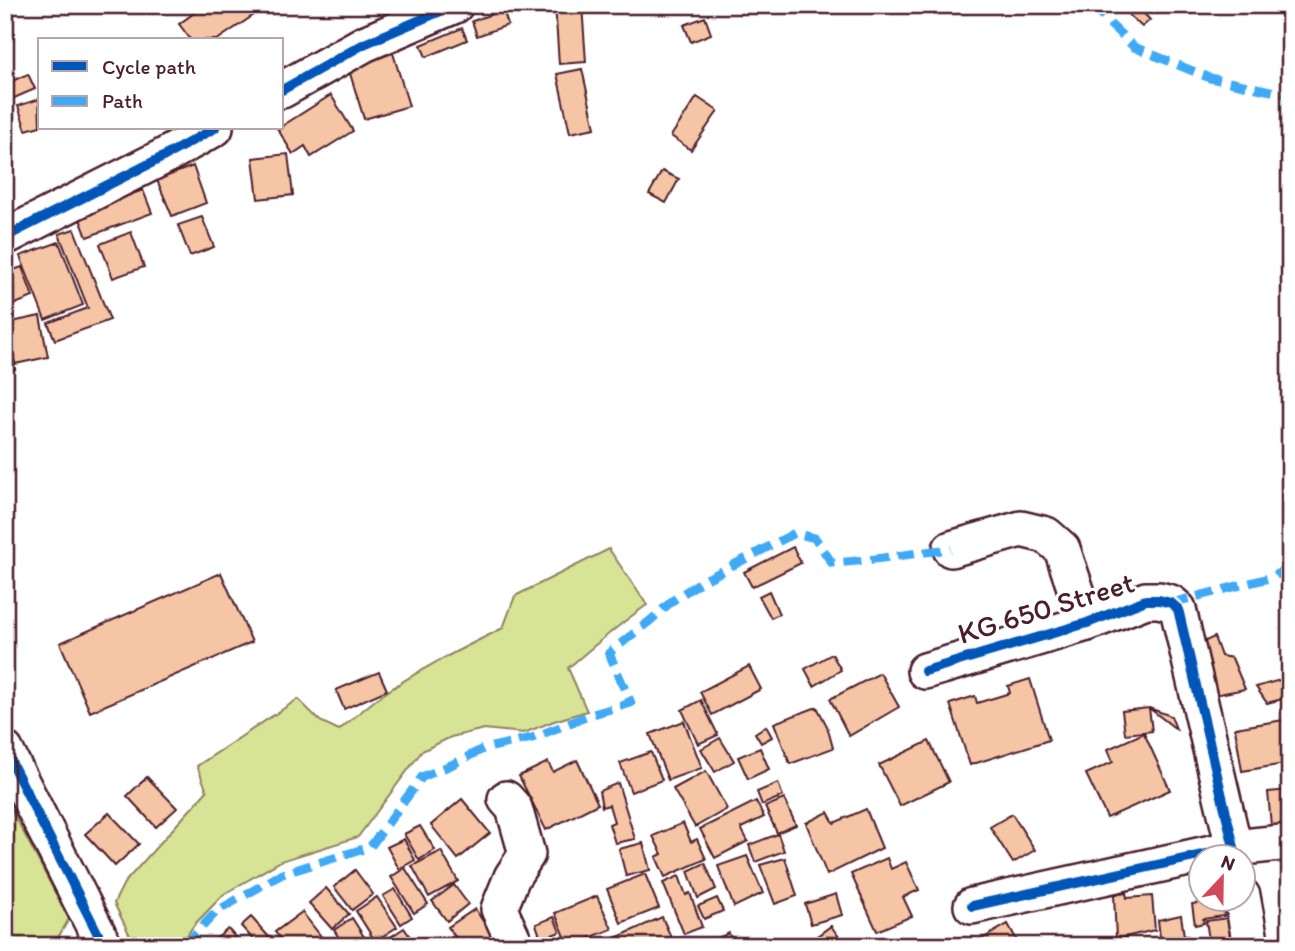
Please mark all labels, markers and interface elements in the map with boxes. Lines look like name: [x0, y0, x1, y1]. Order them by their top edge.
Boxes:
legend: [38, 38, 284, 130]
text: Cycle path: [102, 54, 196, 79]
text: Path: [102, 88, 143, 113]
street label: KG 650 Street: [953, 563, 1139, 652]
north arrow: [1186, 842, 1256, 912]
text: N: [1218, 850, 1238, 876]

